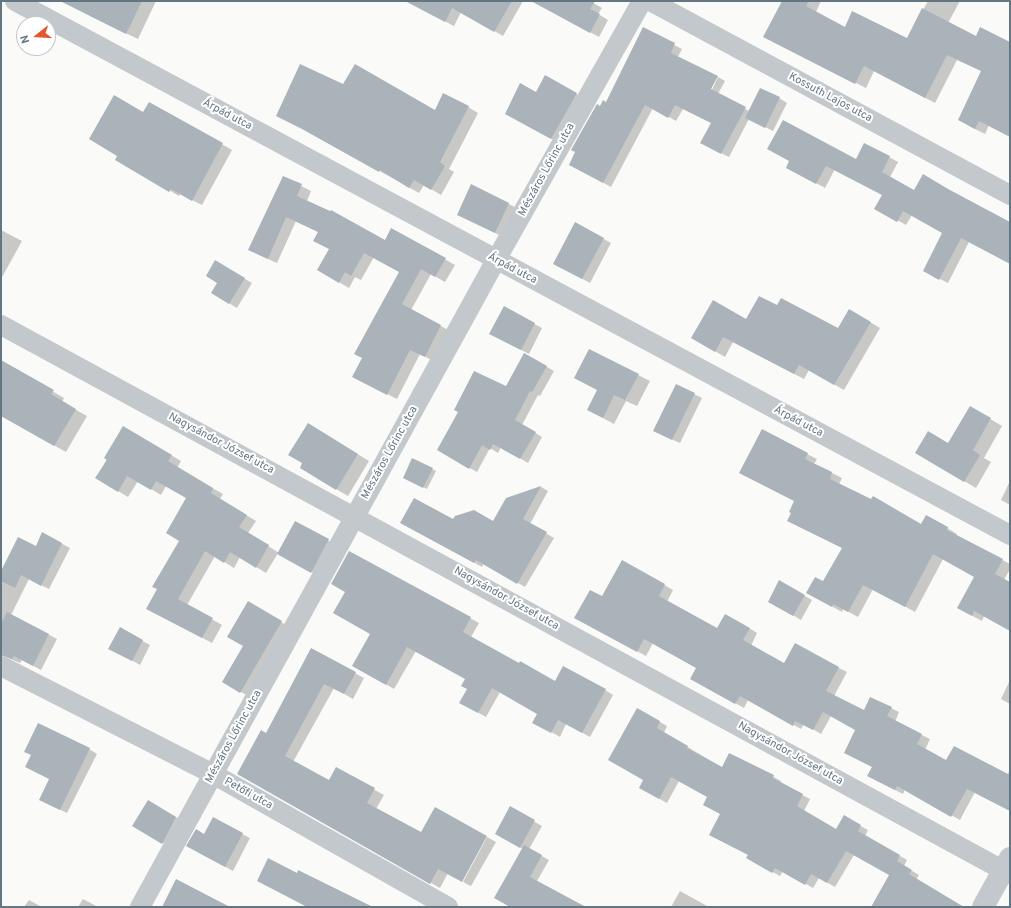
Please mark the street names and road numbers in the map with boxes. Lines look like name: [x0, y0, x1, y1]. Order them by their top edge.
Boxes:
street label: Kossuth Lajos utca: [786, 70, 874, 126]
street label: Árpád utca: [200, 97, 254, 133]
street label: Mészáros Lőrinc utca: [516, 121, 578, 219]
street label: Árpád utca: [485, 251, 539, 287]
street label: Mészáros Lőrinc utca: [359, 404, 421, 502]
street label: Árpád utca: [771, 404, 825, 440]
street label: Nagysándor József utca: [166, 411, 276, 477]
street label: Nagysándor József utca: [451, 565, 561, 633]
street label: Mészáros Lőrinc utca: [203, 688, 265, 786]
street label: Nagysándor József utca: [735, 720, 845, 788]
street label: Petőfi utca: [221, 775, 275, 813]

